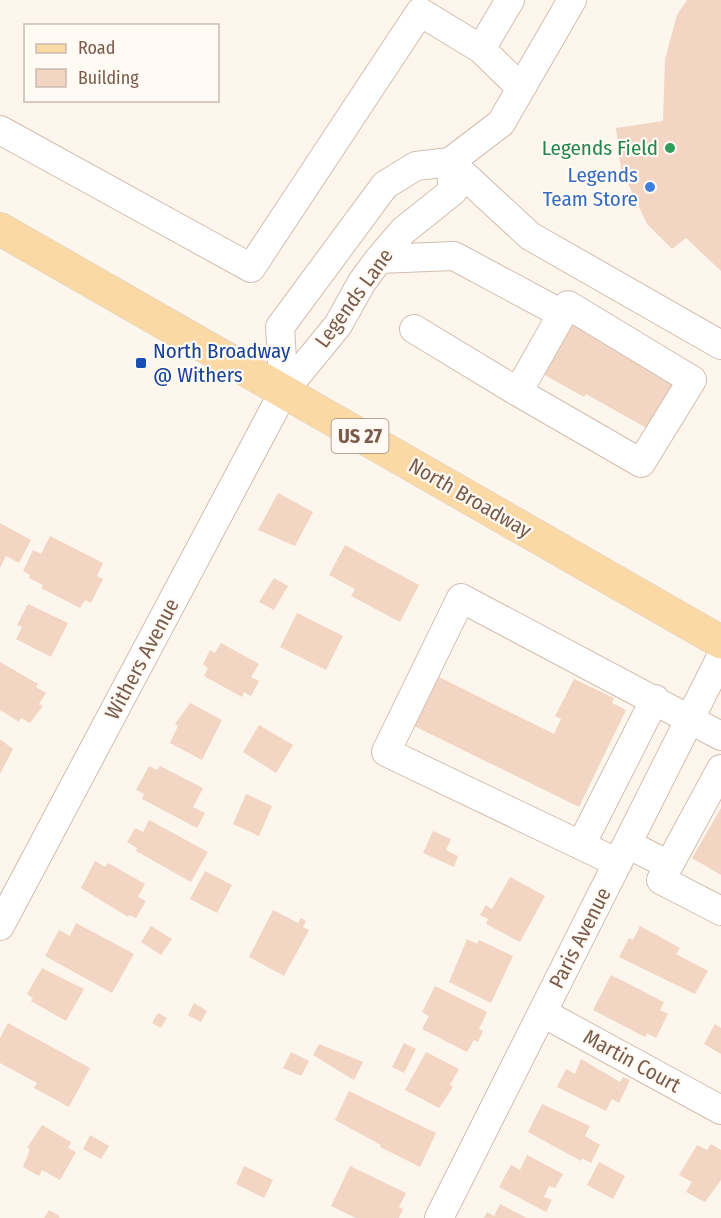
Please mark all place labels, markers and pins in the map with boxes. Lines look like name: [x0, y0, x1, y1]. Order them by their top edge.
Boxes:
place label: Legends Field: [542, 135, 658, 161]
marker: Legends Field: [663, 141, 677, 155]
place label: Legends Team Store: [543, 162, 638, 212]
marker: Legends Team Store: [643, 180, 657, 194]
place label: North Broadway @ Withers: [153, 338, 291, 388]
marker: North Broadway @ Withers: [134, 356, 148, 370]

